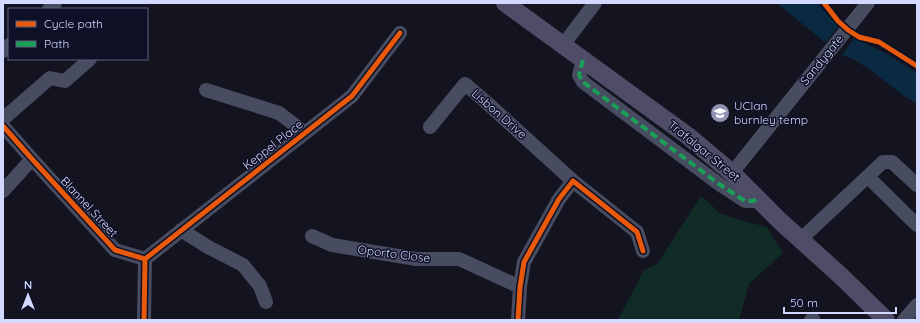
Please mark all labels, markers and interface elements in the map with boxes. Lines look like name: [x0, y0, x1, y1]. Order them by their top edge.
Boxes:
legend: [8, 8, 148, 60]
text: Cycle path: [44, 16, 103, 31]
street label: Sandygate: [797, 31, 847, 88]
text: Path: [44, 36, 69, 51]
street label: Lisbon Drive: [469, 86, 530, 142]
place label: UClan burnley temp: [734, 98, 808, 127]
school or university icon: UClan burnley temp: [709, 102, 731, 124]
street label: Keppel Place: [240, 116, 306, 173]
street label: Trafalgar Street: [665, 117, 743, 184]
street label: Blannel Street: [58, 173, 121, 240]
street label: Oporto Close: [357, 242, 431, 265]
north arrow: [8, 275, 48, 315]
text: N: [24, 278, 32, 292]
scale bar: [784, 289, 896, 315]
text: 50 m: [790, 295, 818, 310]

